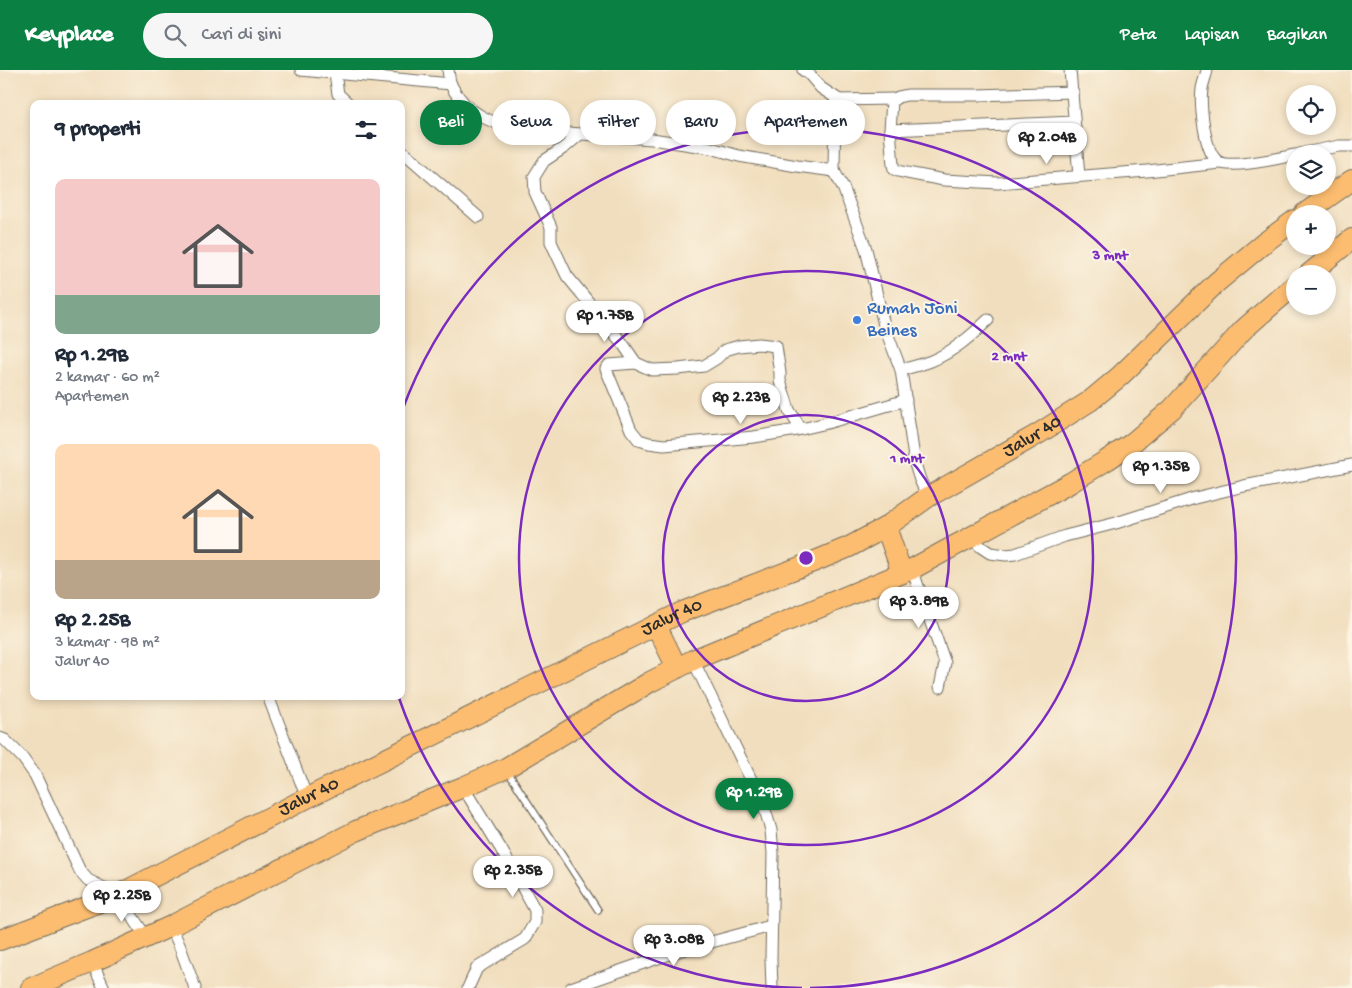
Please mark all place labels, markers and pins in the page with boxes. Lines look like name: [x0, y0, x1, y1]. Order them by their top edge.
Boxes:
pin: Rp 2.04B: [995, 122, 1099, 165]
place label: Rumah Joni Beines: [866, 298, 958, 343]
pin: Rp 1.75B: [553, 300, 657, 343]
marker: Rumah Joni Beines: [851, 314, 863, 326]
pin: Rp 2.23B: [689, 382, 793, 425]
pin: Rp 1.35B: [1109, 452, 1213, 494]
centre of rings: [797, 549, 815, 567]
pin: Rp 3.89B: [867, 586, 971, 629]
pin: Rp 1.29B: [702, 778, 806, 820]
pin: Rp 2.35B: [461, 856, 565, 898]
pin: Rp 2.25B: [70, 880, 174, 923]
pin: Rp 3.08B: [622, 924, 726, 967]

